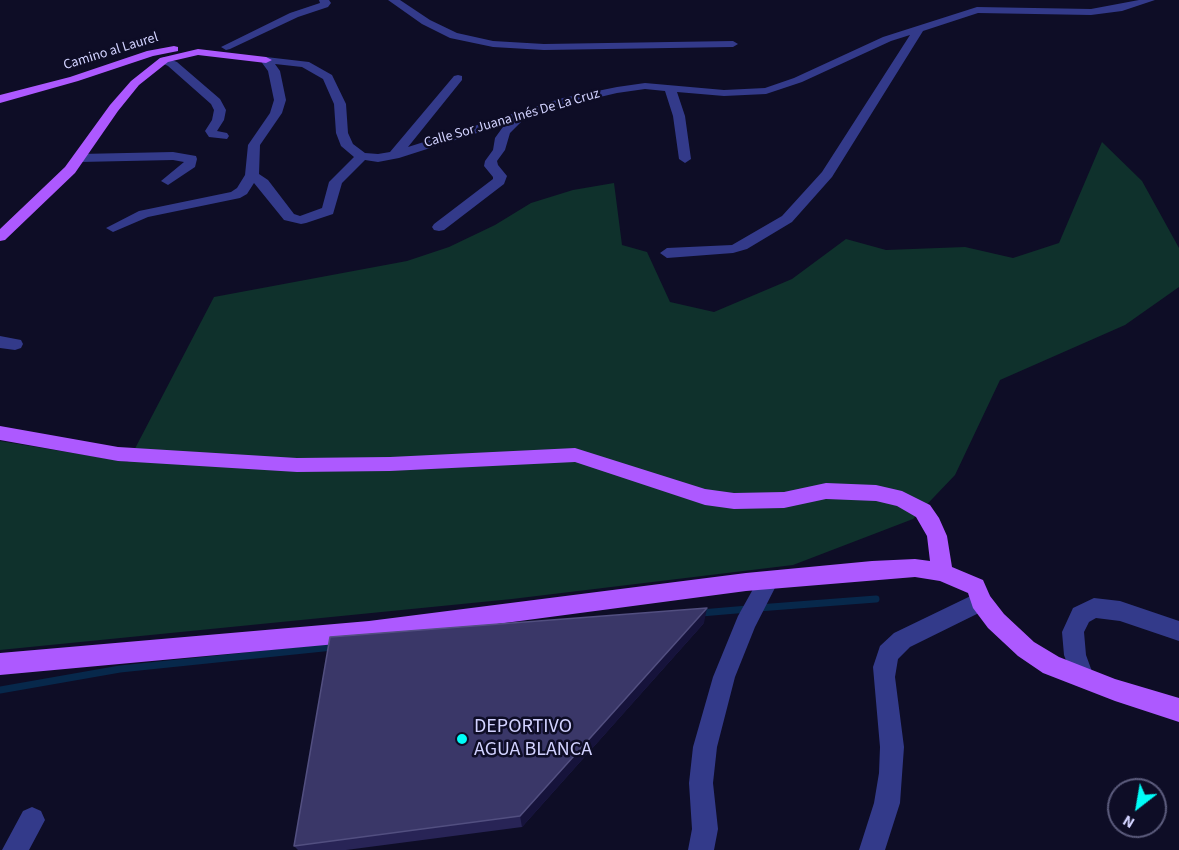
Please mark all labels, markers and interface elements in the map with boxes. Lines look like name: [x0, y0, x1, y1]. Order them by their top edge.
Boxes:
street label: Camino al Laurel: [62, 30, 160, 74]
street label: Calle Sor Juana Inés De La Cruz: [422, 86, 602, 152]
place label: DEPORTIVO AGUA BLANCA: [474, 716, 592, 763]
marker: DEPORTIVO AGUA BLANCA: [455, 732, 469, 746]
north arrow: [1107, 778, 1167, 838]
text: N: [1119, 810, 1139, 834]

